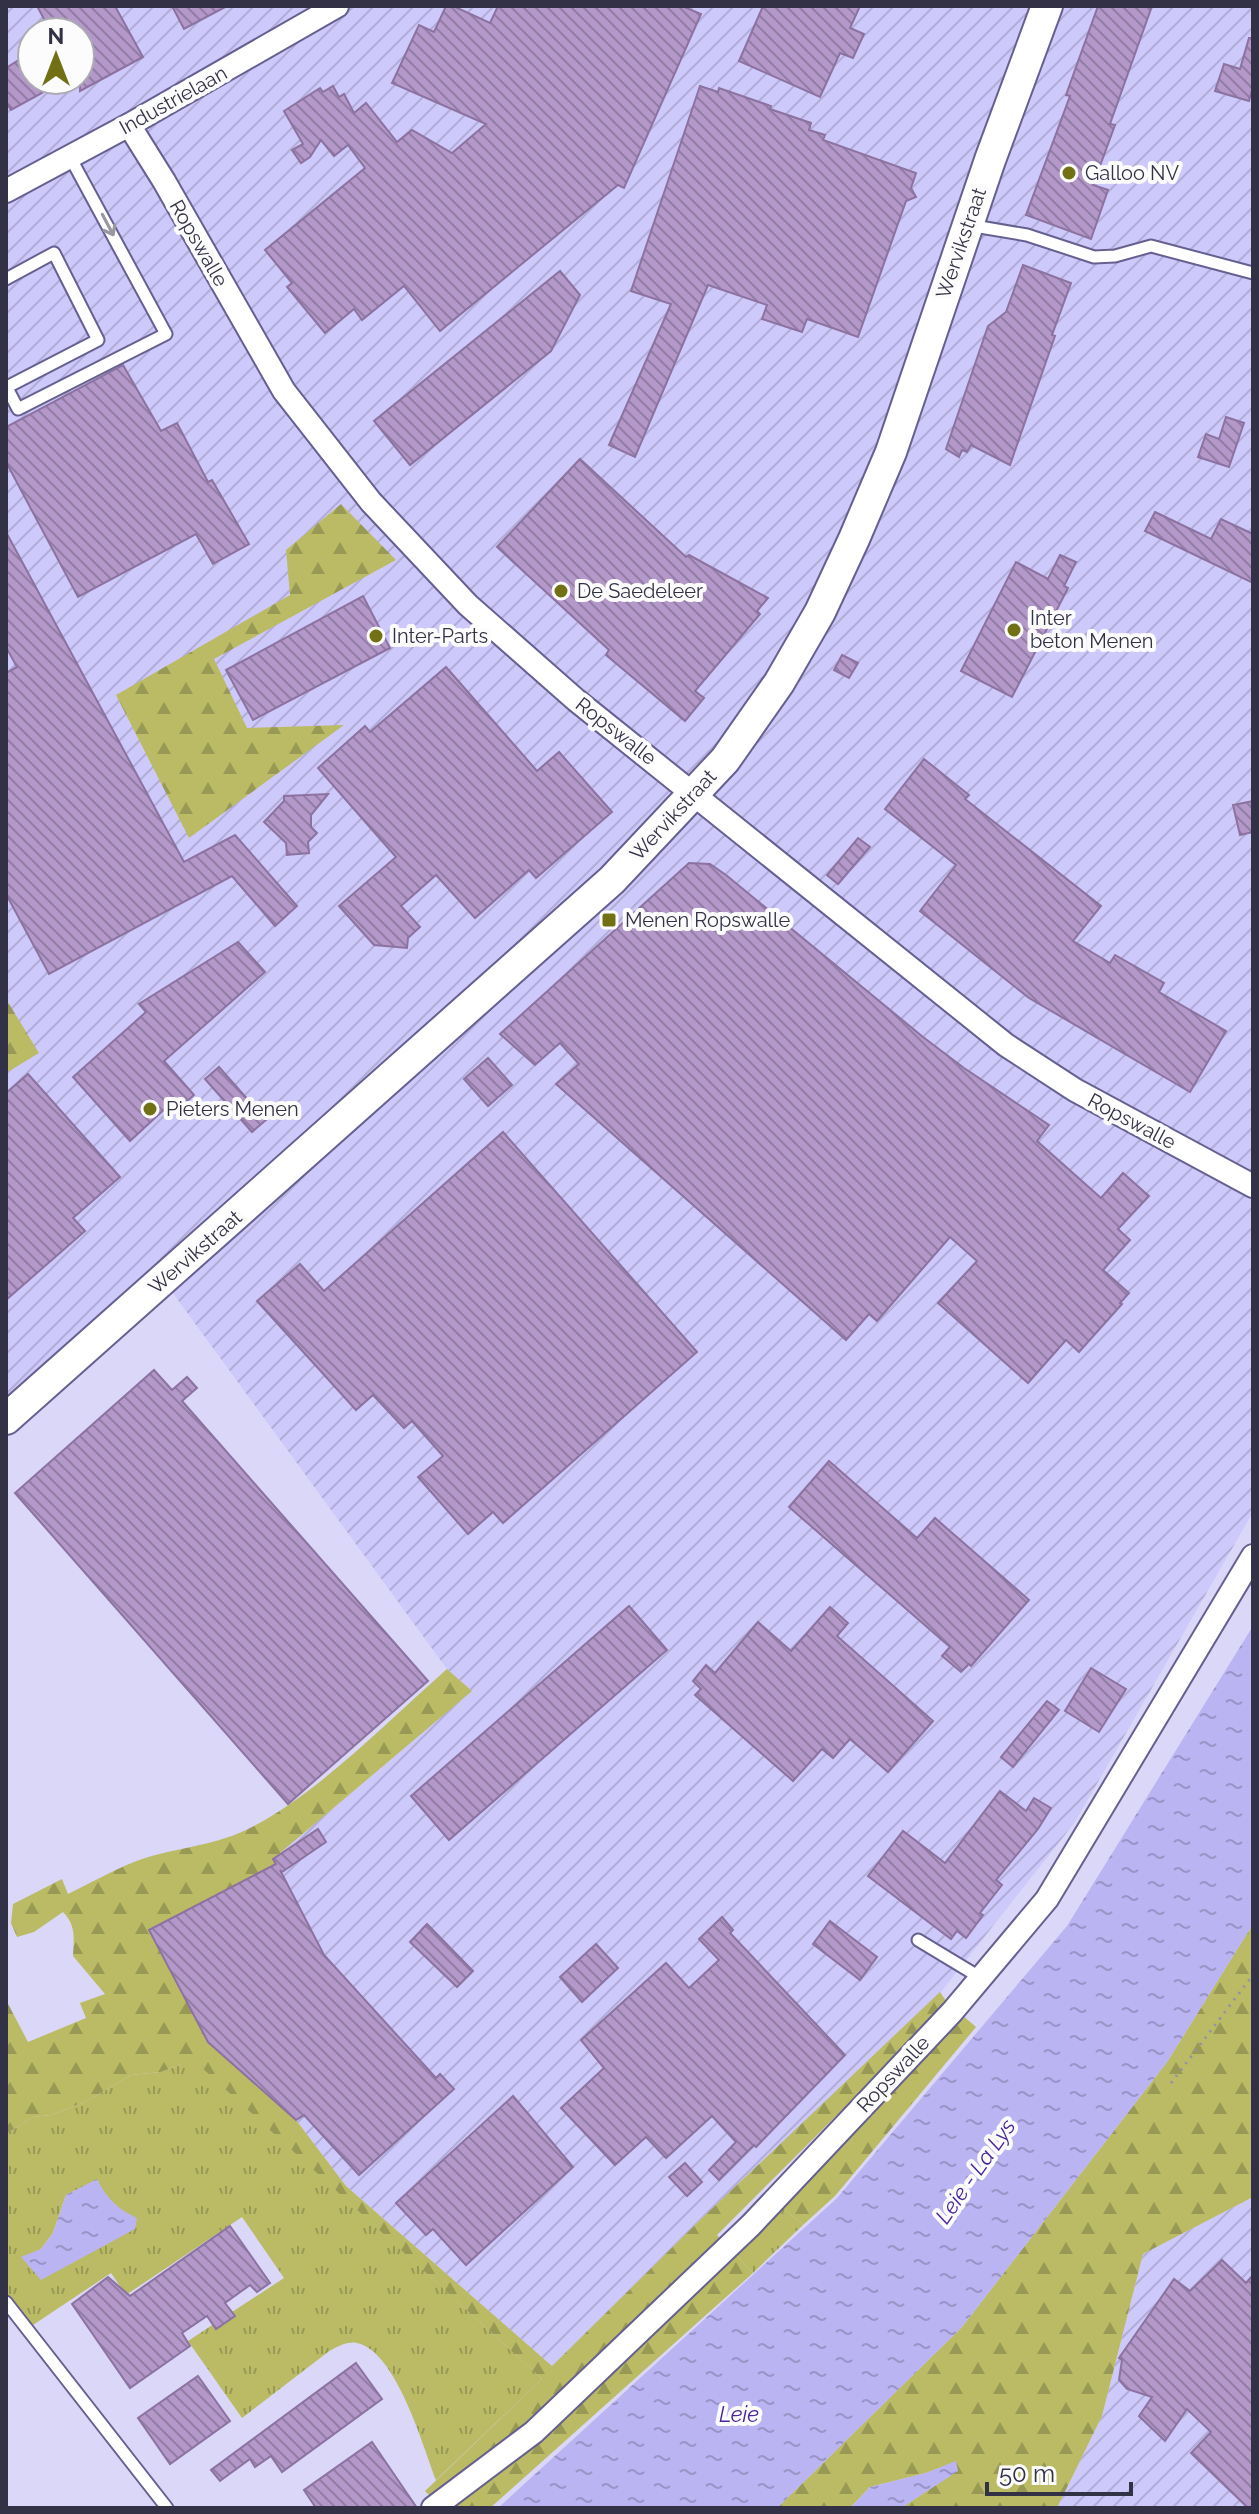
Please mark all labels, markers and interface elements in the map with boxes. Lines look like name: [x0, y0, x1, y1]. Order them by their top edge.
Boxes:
north arrow: [16, 16, 96, 96]
text: N: [48, 23, 64, 49]
street label: Industrielaan: [115, 61, 231, 139]
place label: Galloo NV: [1085, 161, 1179, 185]
marker: Galloo NV: [1060, 164, 1078, 182]
street label: Wervikstraat: [931, 184, 991, 302]
street label: Ropswalle: [165, 195, 234, 291]
one-way arrow: [100, 213, 116, 237]
place label: De Saedeleer: [577, 579, 703, 603]
marker: De Saedeleer: [552, 582, 570, 600]
place label: Inter beton Menen: [1030, 606, 1153, 653]
marker: Inter beton Menen: [1005, 621, 1023, 639]
place label: Inter-Parts: [392, 624, 488, 648]
marker: Inter-Parts: [367, 627, 385, 645]
street label: Ropswalle: [571, 692, 661, 770]
street label: Wervikstraat: [625, 764, 721, 866]
place label: Menen Ropswalle: [625, 908, 790, 932]
marker: Menen Ropswalle: [600, 911, 618, 929]
street label: Ropswalle: [1084, 1088, 1180, 1154]
place label: Pieters Menen: [166, 1097, 299, 1121]
marker: Pieters Menen: [141, 1100, 159, 1118]
street label: Wervikstraat: [143, 1205, 247, 1299]
street label: Ropswalle: [852, 2031, 935, 2117]
water label: Leie - La Lys: [929, 2114, 1021, 2228]
water label: Leie: [719, 2401, 759, 2427]
scale bar: [987, 2446, 1131, 2496]
text: 50 m: [999, 2459, 1055, 2488]

